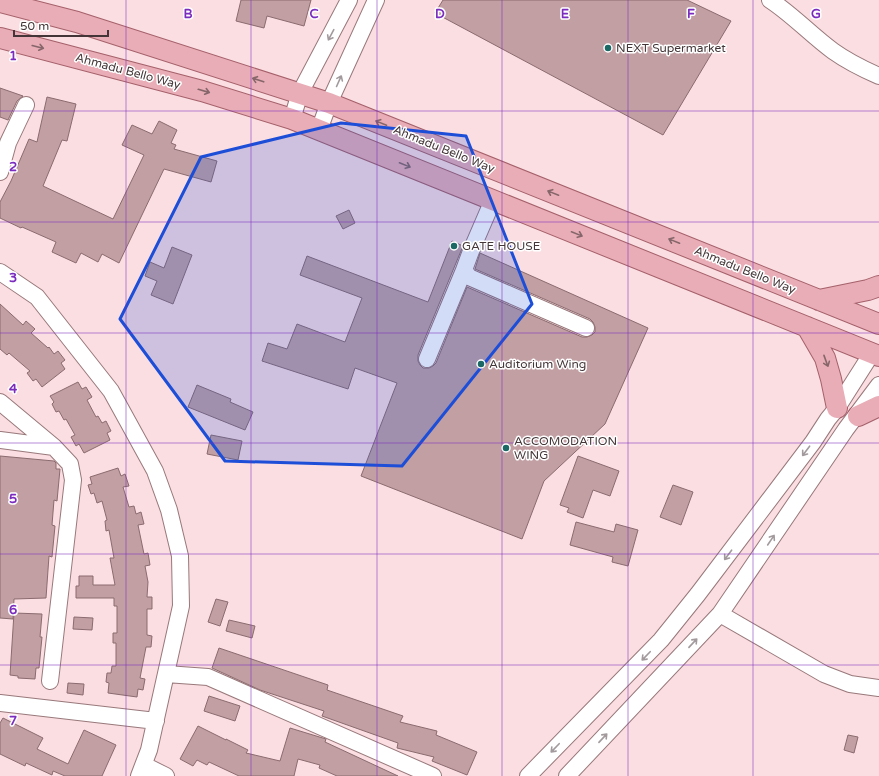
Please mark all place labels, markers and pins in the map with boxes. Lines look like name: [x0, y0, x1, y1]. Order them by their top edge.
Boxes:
place label: NEXT Supermarket: [616, 41, 726, 55]
marker: NEXT Supermarket: [603, 43, 613, 53]
place label: GATE HOUSE: [462, 239, 541, 253]
marker: GATE HOUSE: [449, 241, 459, 251]
place label: Auditorium Wing: [489, 357, 586, 371]
marker: Auditorium Wing: [476, 359, 486, 369]
place label: ACCOMODATION WING: [514, 434, 617, 462]
marker: ACCOMODATION WING: [501, 443, 511, 453]

